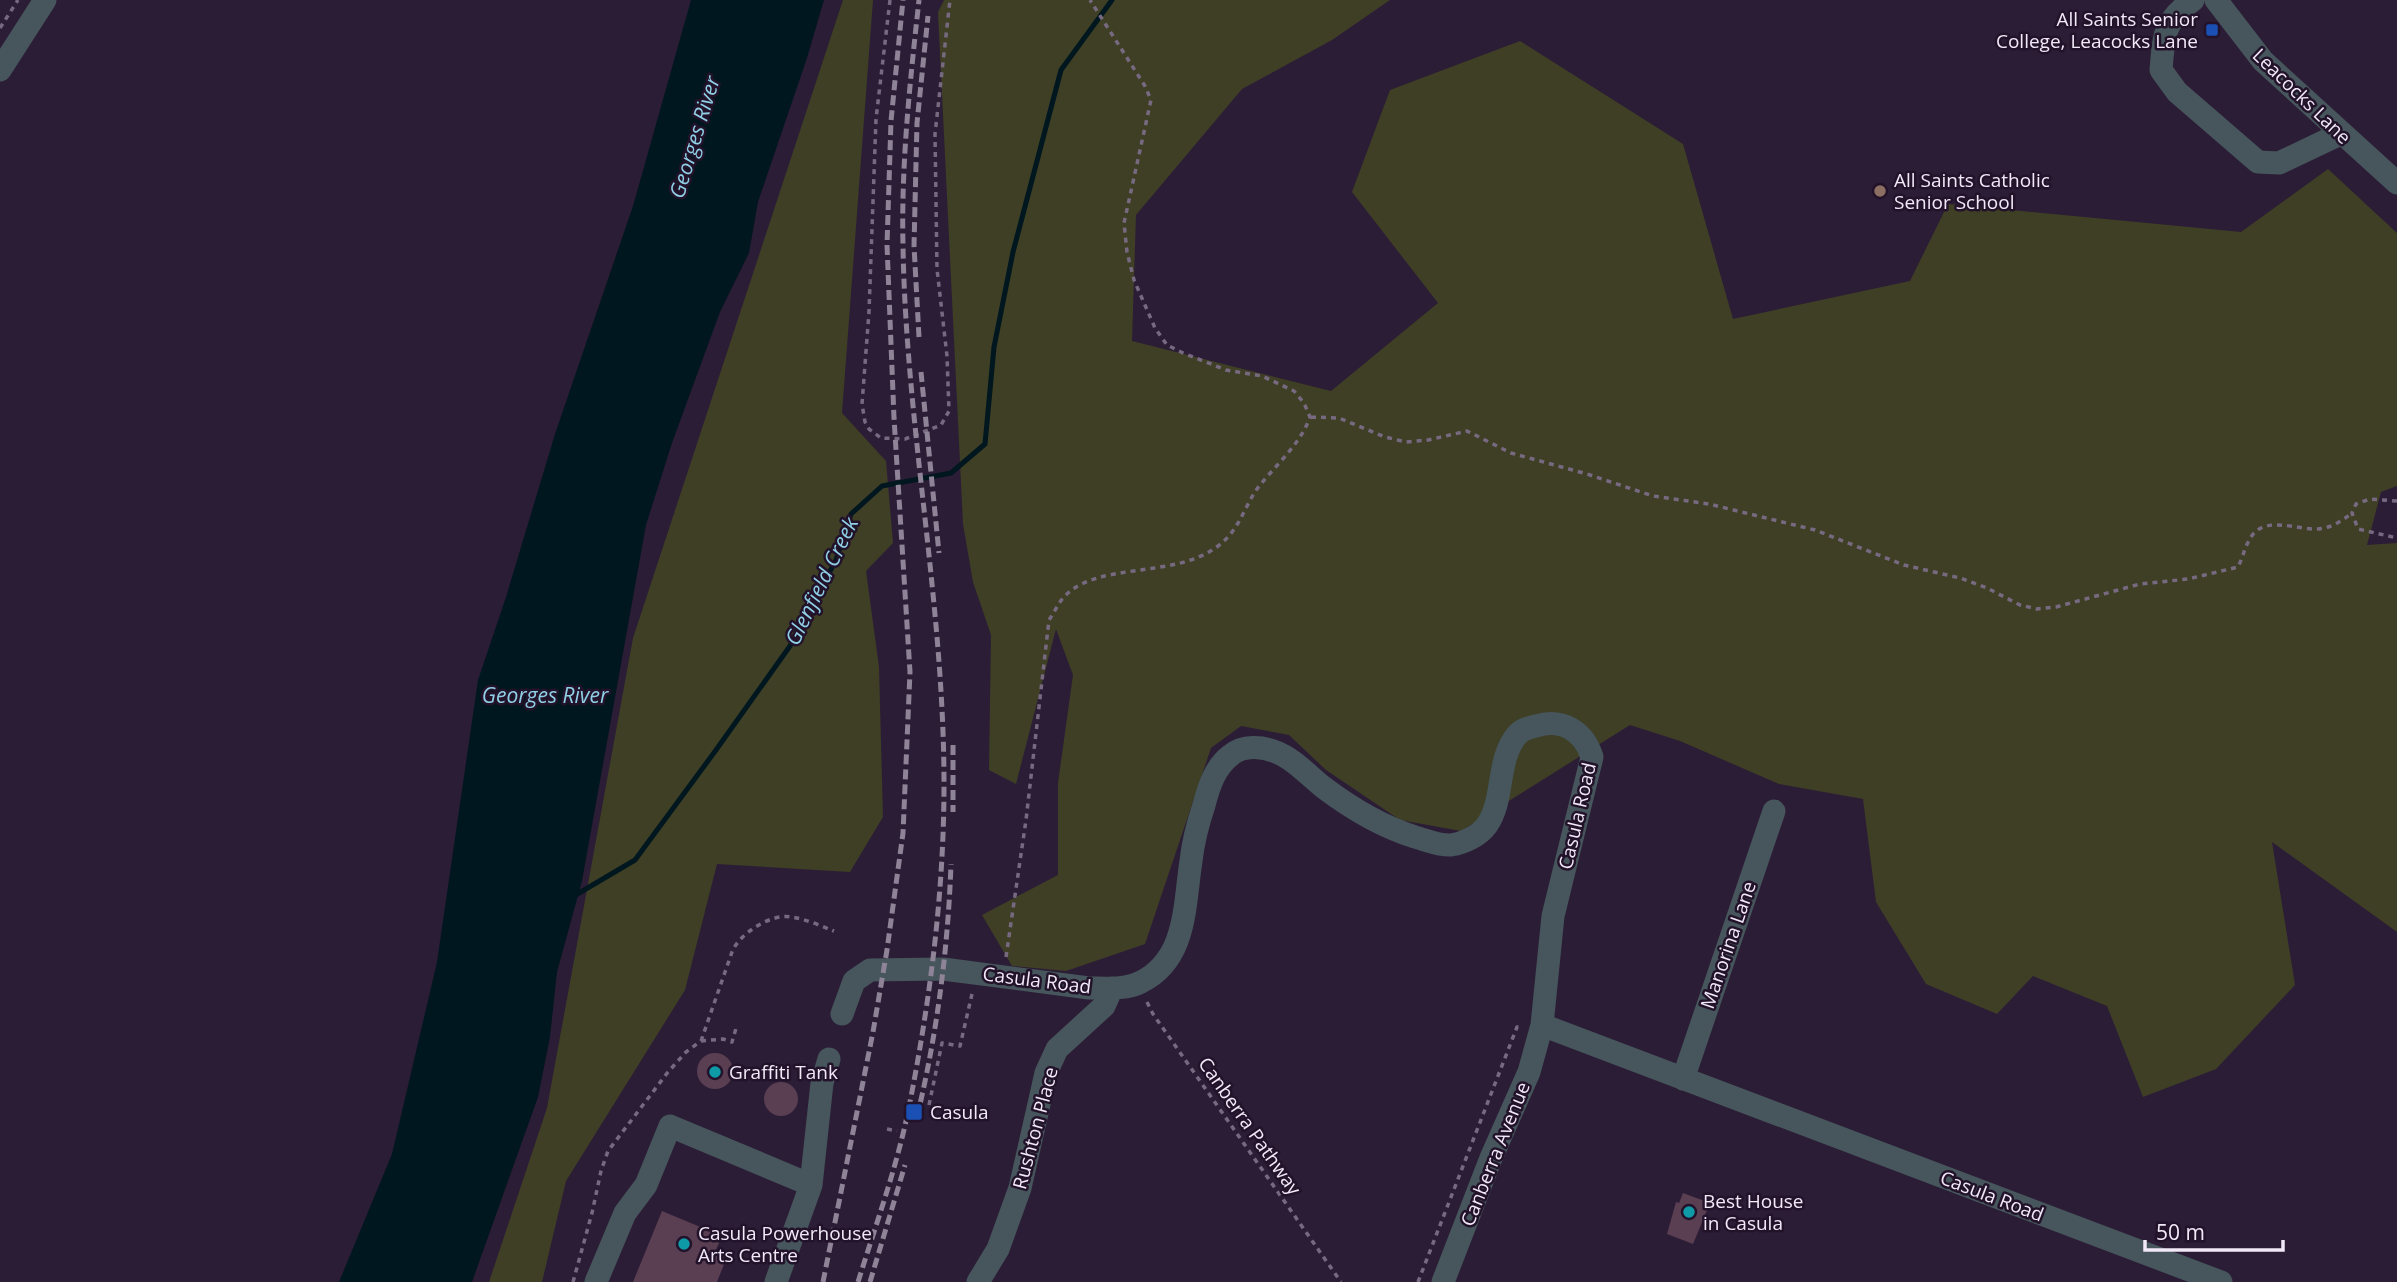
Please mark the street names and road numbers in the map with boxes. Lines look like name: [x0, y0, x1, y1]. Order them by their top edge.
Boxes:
street label: Leacocks Lane: [2247, 42, 2357, 150]
street label: Casula Road: [1552, 760, 1602, 872]
street label: Manorina Lane: [1694, 878, 1762, 1012]
street label: Casula Road: [981, 960, 1093, 1000]
street label: Canberra Pathway: [1193, 1052, 1308, 1200]
street label: Rushton Place: [1006, 1064, 1064, 1192]
street label: Canberra Avenue: [1454, 1078, 1536, 1230]
street label: Casula Road: [1937, 1164, 2047, 1228]

